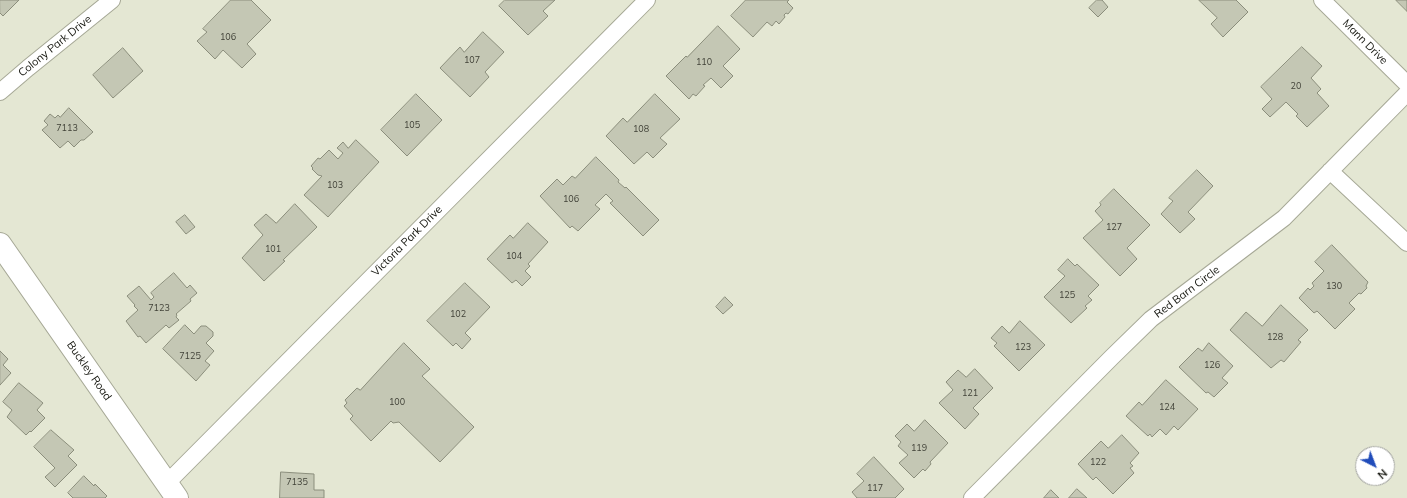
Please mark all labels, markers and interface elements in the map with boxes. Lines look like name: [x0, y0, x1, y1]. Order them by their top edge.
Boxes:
street label: Colony Park Drive: [16, 13, 94, 79]
street label: Mann Drive: [1340, 17, 1390, 67]
house number: 106: [220, 32, 236, 42]
house number: 107: [464, 55, 480, 65]
house number: 110: [696, 57, 712, 67]
house number: 20: [1291, 81, 1301, 91]
house number: 105: [404, 120, 420, 130]
house number: 7113: [56, 123, 78, 133]
house number: 108: [633, 124, 649, 134]
house number: 103: [327, 180, 343, 190]
house number: 106: [563, 194, 579, 204]
street label: Victoria Park Drive: [369, 203, 445, 279]
house number: 127: [1106, 222, 1122, 232]
house number: 101: [265, 244, 281, 254]
house number: 104: [506, 251, 522, 261]
street label: Red Barn Circle: [1152, 263, 1222, 321]
house number: 130: [1326, 281, 1342, 291]
house number: 125: [1059, 290, 1075, 300]
house number: 7123: [148, 303, 170, 313]
house number: 102: [450, 309, 466, 319]
house number: 128: [1267, 332, 1283, 342]
street label: Buckley Road: [64, 339, 114, 403]
house number: 123: [1015, 342, 1031, 352]
house number: 7125: [179, 351, 201, 361]
house number: 126: [1204, 360, 1220, 370]
house number: 121: [962, 388, 978, 398]
house number: 100: [389, 397, 405, 407]
house number: 124: [1159, 402, 1175, 412]
house number: 119: [911, 443, 927, 453]
north arrow: [1355, 446, 1395, 486]
house number: 122: [1090, 457, 1106, 467]
text: N: [1375, 466, 1390, 482]
house number: 7135: [286, 477, 308, 487]
house number: 117: [867, 483, 883, 493]

